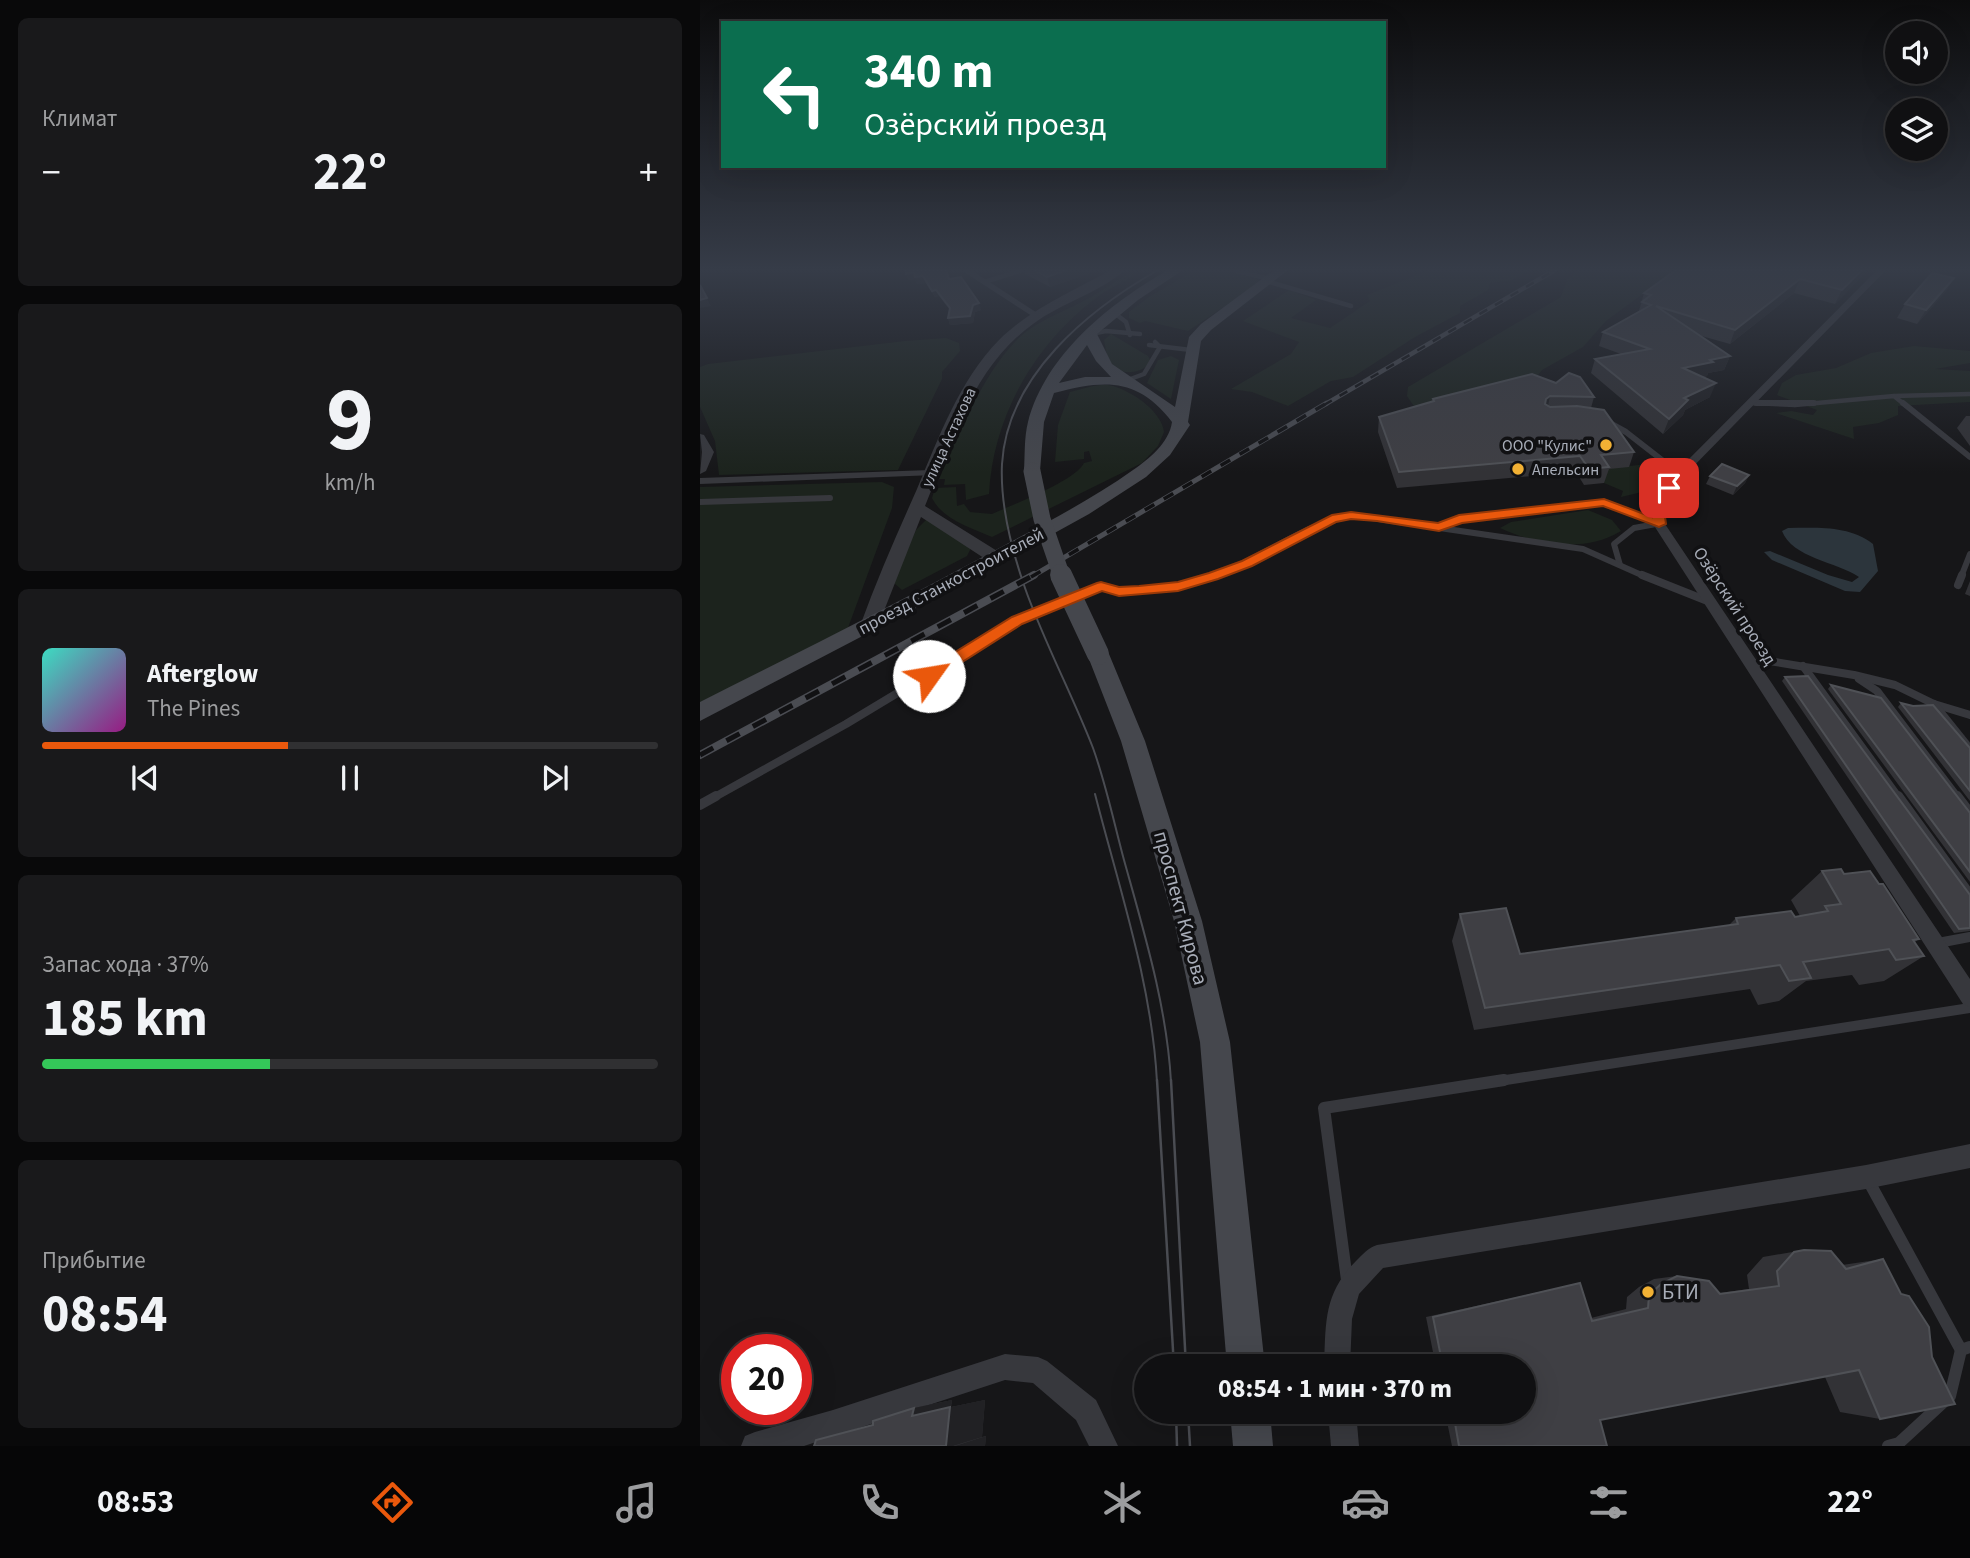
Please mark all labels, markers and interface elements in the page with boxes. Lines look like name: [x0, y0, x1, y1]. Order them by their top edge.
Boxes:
map controls: [1885, 21, 1948, 161]
button: sound: [1885, 21, 1948, 84]
text: 340 m: [864, 37, 993, 107]
icon: left: [749, 49, 840, 140]
button: layers: [1885, 98, 1948, 161]
text: Климат: [42, 102, 117, 135]
text: Озёрский проезд: [864, 102, 1106, 148]
text: 22°: [313, 136, 387, 210]
text: −: [42, 146, 61, 200]
text: +: [639, 146, 658, 200]
text: 9: [326, 356, 374, 485]
street label: улица Астахова: [916, 384, 982, 491]
place label: ООО "Кулис": [1502, 435, 1592, 457]
marker: ООО "Кулис": [1598, 437, 1614, 453]
pin: [1639, 458, 1699, 518]
place label: Апельсин: [1532, 459, 1599, 481]
marker: Апельсин: [1510, 461, 1526, 477]
text: km/h: [324, 466, 376, 499]
icon: arrive: [1650, 469, 1688, 507]
street label: проезд Станкостроителей: [854, 522, 1049, 641]
street label: Озёрский проезд: [1687, 542, 1782, 671]
position arrow: [892, 639, 966, 713]
text: Afterglow: [147, 655, 258, 692]
text: The Pines: [147, 692, 240, 725]
icon: previous: [126, 759, 164, 797]
icon: pause: [331, 759, 369, 797]
icon: next: [536, 759, 574, 797]
street label: проспект Кирова: [1146, 828, 1216, 988]
text: Запас хода · 37%: [42, 948, 209, 981]
text: 185 km: [42, 982, 208, 1056]
text: Прибытие: [42, 1244, 146, 1277]
place label: БТИ: [1662, 1277, 1699, 1307]
text: 08:54: [42, 1278, 167, 1352]
marker: БТИ: [1640, 1284, 1656, 1300]
speed limit sign: 20: [721, 1334, 812, 1425]
text: 08:54 · 1 мин · 370 m: [1218, 1370, 1452, 1407]
icon: directions: [368, 1478, 417, 1527]
icon: music: [612, 1478, 661, 1527]
icon: phone: [855, 1478, 904, 1527]
icon: climate: [1098, 1478, 1147, 1527]
icon: car: [1341, 1478, 1390, 1527]
icon: filters: [1584, 1478, 1633, 1527]
text: 08:53: [97, 1479, 174, 1525]
text: 22°: [1827, 1479, 1873, 1525]

